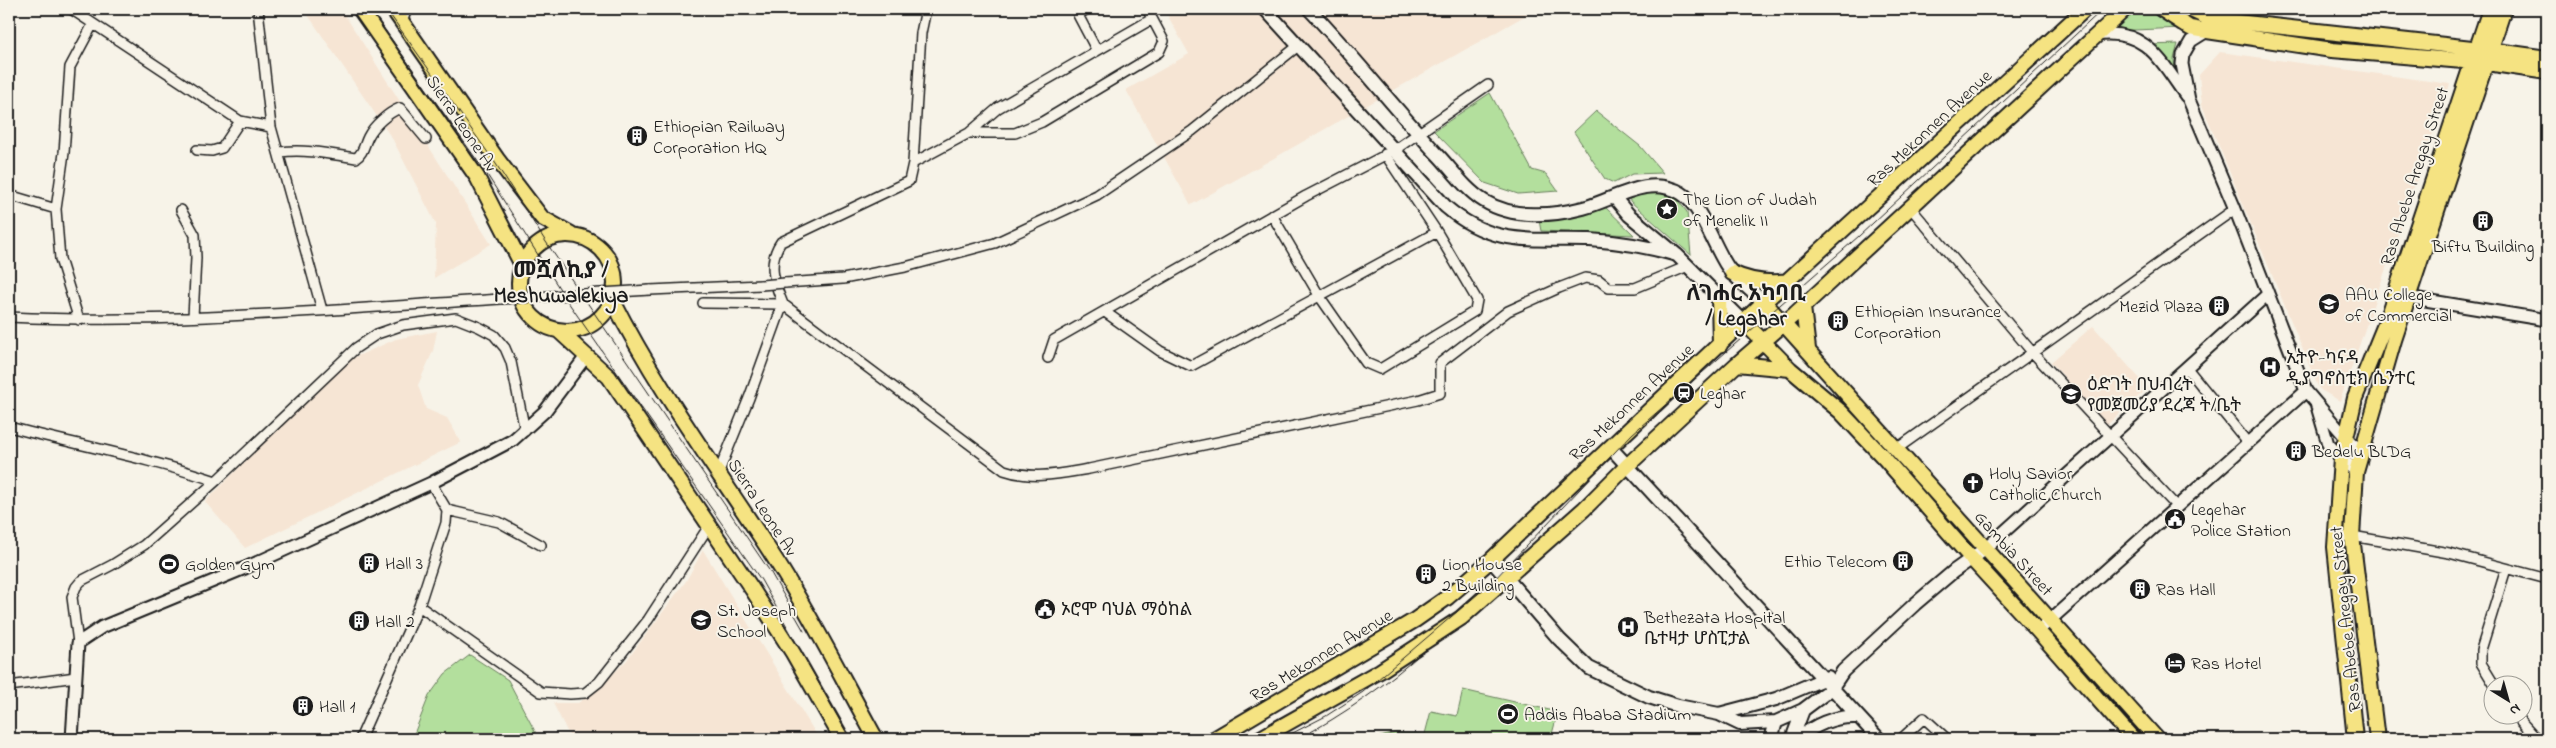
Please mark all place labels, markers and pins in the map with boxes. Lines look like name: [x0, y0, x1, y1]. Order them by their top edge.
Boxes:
place label: Ethiopian Railway Corporation HQ: [653, 115, 785, 162]
building icon: Ethiopian Railway Corporation HQ: [625, 124, 649, 148]
place label: The Lion of Judah of Menelik II: [1683, 188, 1817, 235]
place icon: The Lion of Judah of Menelik II: [1655, 197, 1679, 221]
building icon: Biftu Building: [2471, 209, 2495, 233]
place label: Biftu Building: [2431, 235, 2534, 262]
place label: AAU College of Commercial: [2345, 283, 2452, 330]
school or university icon: AAU College of Commercial: [2317, 292, 2341, 316]
building icon: Mezid Plaza: [2207, 294, 2231, 318]
place label: Mezid Plaza: [2119, 295, 2203, 321]
place label: Ethiopian Insurance Corporation: [1854, 300, 2002, 347]
building icon: Ethiopian Insurance Corporation: [1826, 309, 1850, 333]
place label: ኢትዮ-ካናዳ ዲያግኖስቲክ ሴንተር: [2286, 346, 2415, 393]
hospital icon: ኢትዮ-ካናዳ ዲያግኖስቲክ ሴንተር: [2258, 355, 2282, 379]
place label: ዕድገት በህብረት የመጀመሪያ ደረጃ ት/ቤት: [2087, 373, 2241, 420]
station icon: Leghar: [1672, 381, 1696, 405]
place label: Leghar: [1700, 382, 1746, 409]
school or university icon: ዕድገት በህብረት የመጀመሪያ ደረጃ ት/ቤት: [2059, 382, 2083, 406]
building icon: Bedelu BLDG: [2284, 439, 2308, 463]
place label: Bedelu BLDG: [2311, 440, 2411, 466]
place label: Holy Savior Catholic Church: [1989, 462, 2102, 509]
church icon: Holy Savior Catholic Church: [1961, 471, 1985, 495]
place label: Legehar Police Station: [2191, 498, 2291, 545]
public building icon: Legehar Police Station: [2163, 507, 2187, 531]
building icon: Ethio Telecom: [1891, 549, 1915, 573]
place label: Ethio Telecom: [1784, 550, 1887, 576]
building icon: Hall 3: [357, 551, 381, 575]
sports icon: Golden Gym: [157, 552, 181, 576]
place label: Hall 3: [385, 552, 423, 578]
place label: Golden Gym: [185, 553, 275, 579]
place label: Lion House 2 Building: [1442, 553, 1523, 601]
building icon: Lion House 2 Building: [1414, 562, 1438, 586]
building icon: Ras Hall: [2128, 577, 2152, 601]
place label: Ras Hall: [2156, 578, 2216, 604]
public building icon: ኦሮሞ ባህል ማዕከል: [1033, 597, 1057, 621]
place label: ኦሮሞ ባህል ማዕከል: [1061, 598, 1192, 624]
place label: St. Joseph School: [717, 599, 796, 646]
place label: Bethezata Hospital ቤተዛታ ሆስፒታል: [1643, 606, 1785, 653]
school or university icon: St. Joseph School: [689, 608, 713, 632]
building icon: Hall 2: [347, 609, 371, 633]
place label: Hall 2: [375, 610, 415, 636]
hospital icon: Bethezata Hospital ቤተዛታ ሆስፒታል: [1616, 615, 1640, 639]
hotel icon: Ras Hotel: [2163, 651, 2187, 675]
place label: Ras Hotel: [2191, 652, 2261, 678]
building icon: Hall 1: [291, 694, 315, 718]
place label: Hall 1: [319, 695, 356, 721]
sports icon: Addis Ababa Stadium: [1496, 702, 1520, 726]
place label: Addis Ababa Stadium: [1524, 703, 1691, 729]

